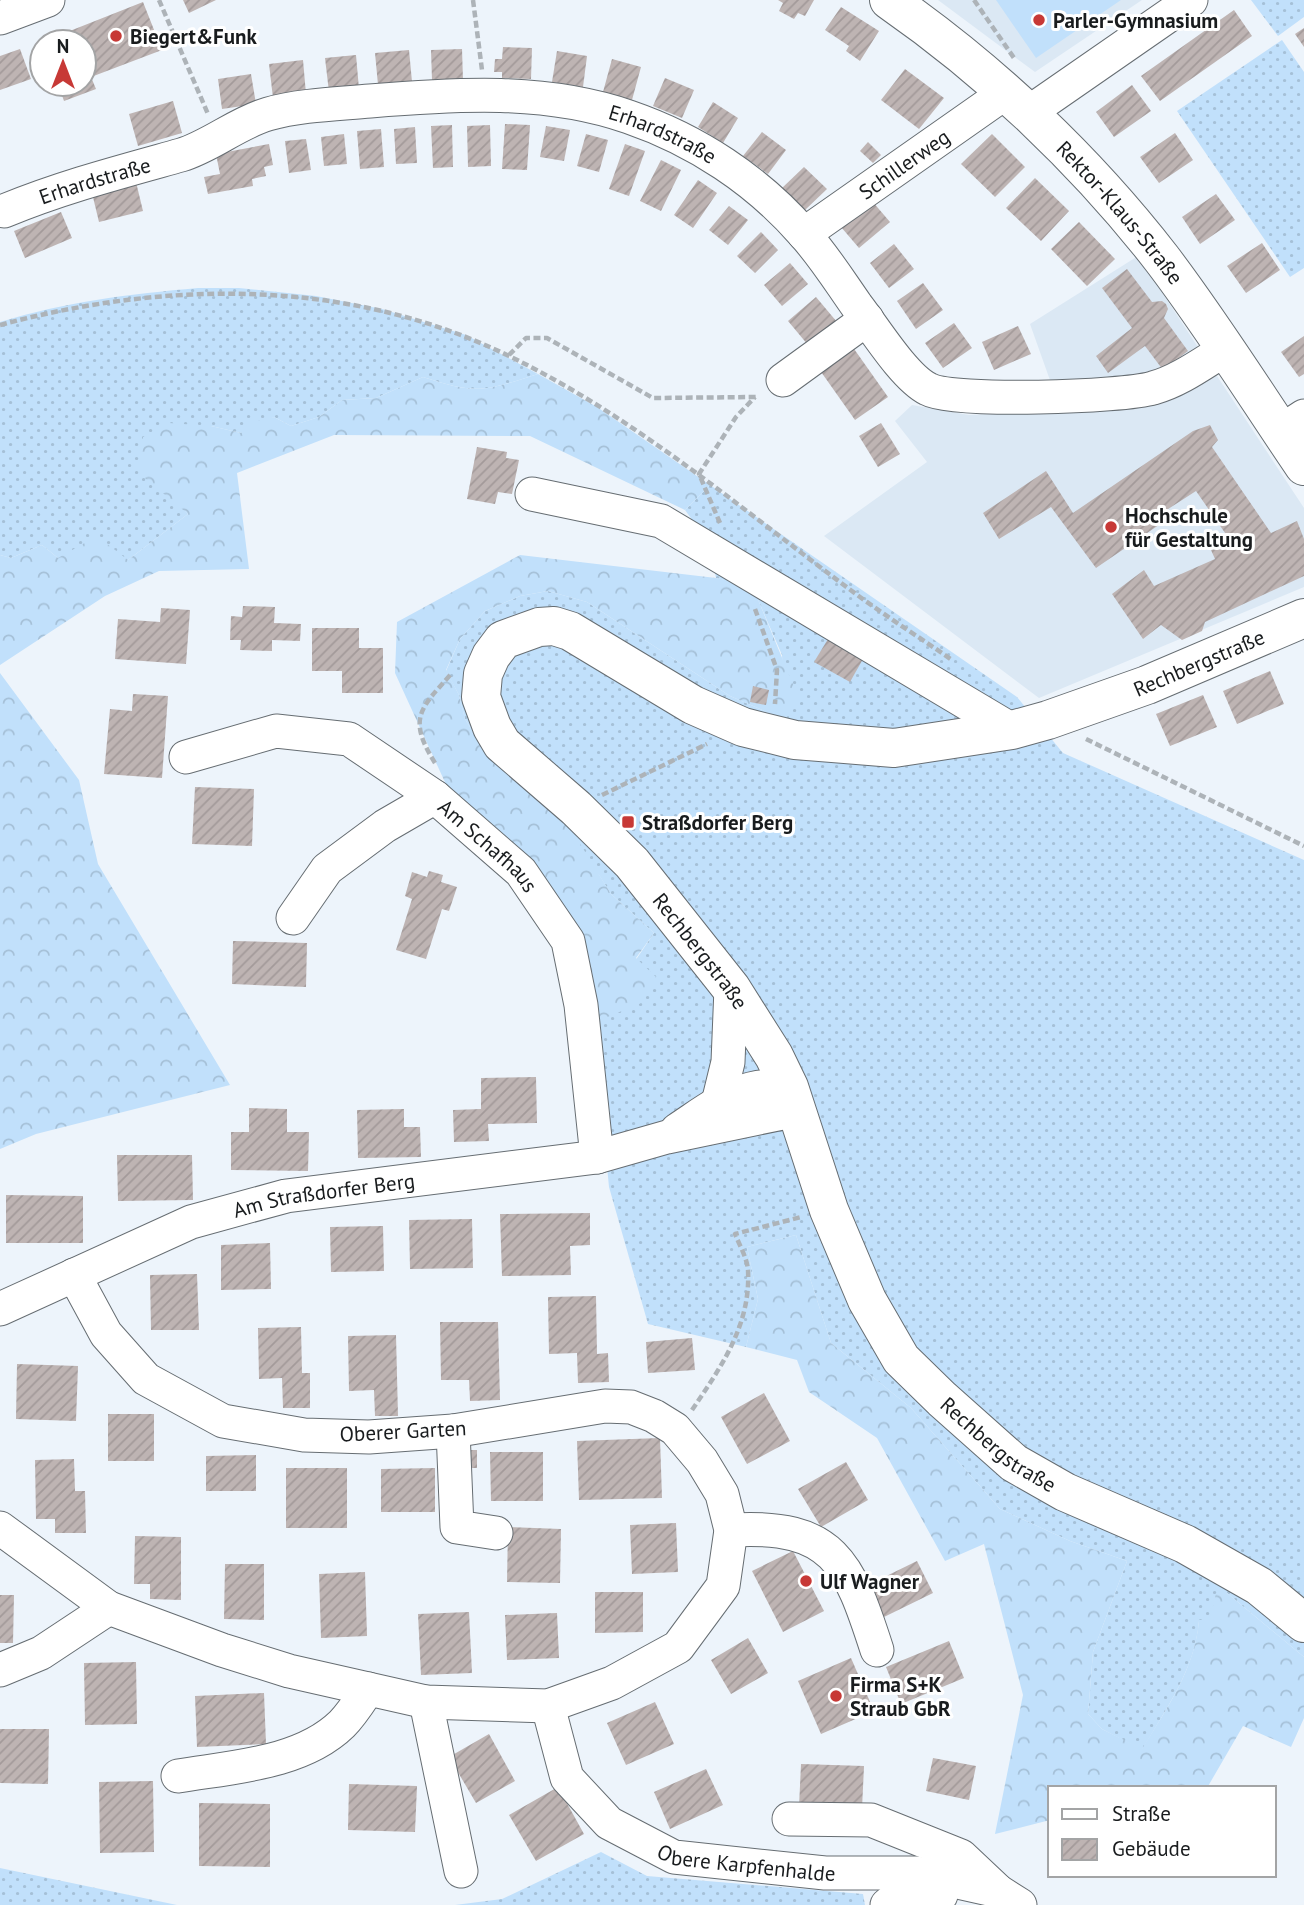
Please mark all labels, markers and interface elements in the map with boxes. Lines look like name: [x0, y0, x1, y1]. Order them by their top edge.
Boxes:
place label: Parler-Gymnasium: [1053, 7, 1218, 34]
marker: Parler-Gymnasium: [1031, 12, 1047, 28]
place label: Biegert&Funk: [130, 23, 257, 50]
north arrow: [28, 28, 98, 98]
marker: Biegert&Funk: [108, 28, 124, 44]
text: N: [57, 34, 69, 58]
street label: Erhardstraße: [606, 98, 722, 169]
street label: Schillerweg: [853, 123, 955, 205]
street label: Rektor-Klaus-Straße: [1051, 135, 1190, 289]
street label: Erhardstraße: [35, 151, 154, 210]
place label: Hochschule für Gestaltung: [1125, 502, 1253, 553]
marker: Hochschule für Gestaltung: [1103, 519, 1119, 535]
street label: Rechbergstraße: [1129, 623, 1269, 703]
street label: Am Schafhaus: [433, 793, 544, 897]
place label: Straßdorfer Berg: [642, 809, 793, 836]
marker: Straßdorfer Berg: [620, 814, 636, 830]
street label: Rechbergstraße: [647, 887, 754, 1014]
street label: Am Straßdorfer Berg: [230, 1166, 416, 1223]
street label: Rechbergstraße: [935, 1391, 1061, 1498]
street label: Oberer Garten: [339, 1414, 467, 1448]
place label: Ulf Wagner: [820, 1568, 920, 1595]
marker: Ulf Wagner: [798, 1573, 814, 1589]
place label: Firma S+K Straub GbR: [850, 1671, 951, 1722]
marker: Firma S+K Straub GbR: [828, 1688, 844, 1704]
legend: [1048, 1786, 1276, 1877]
text: Straße: [1112, 1800, 1171, 1827]
text: Gebäude: [1112, 1835, 1191, 1862]
street label: Obere Karpfenhalde: [653, 1837, 835, 1887]

